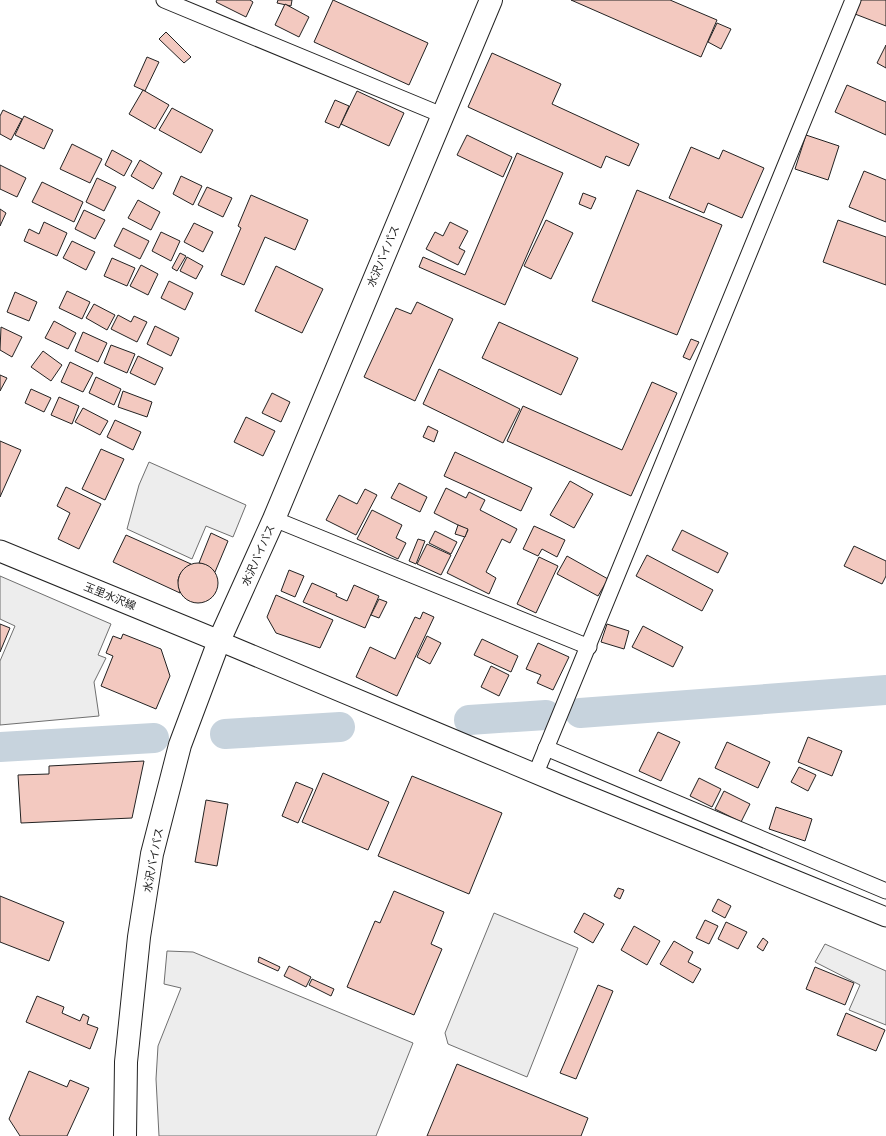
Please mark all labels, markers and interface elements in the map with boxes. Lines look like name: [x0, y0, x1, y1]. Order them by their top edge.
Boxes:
street label: 水沢バイパス: [364, 223, 402, 289]
street label: 水沢バイパス: [238, 522, 278, 588]
street label: 玉里水沢線: [82, 579, 138, 613]
street label: 水沢バイパス: [140, 826, 166, 894]

